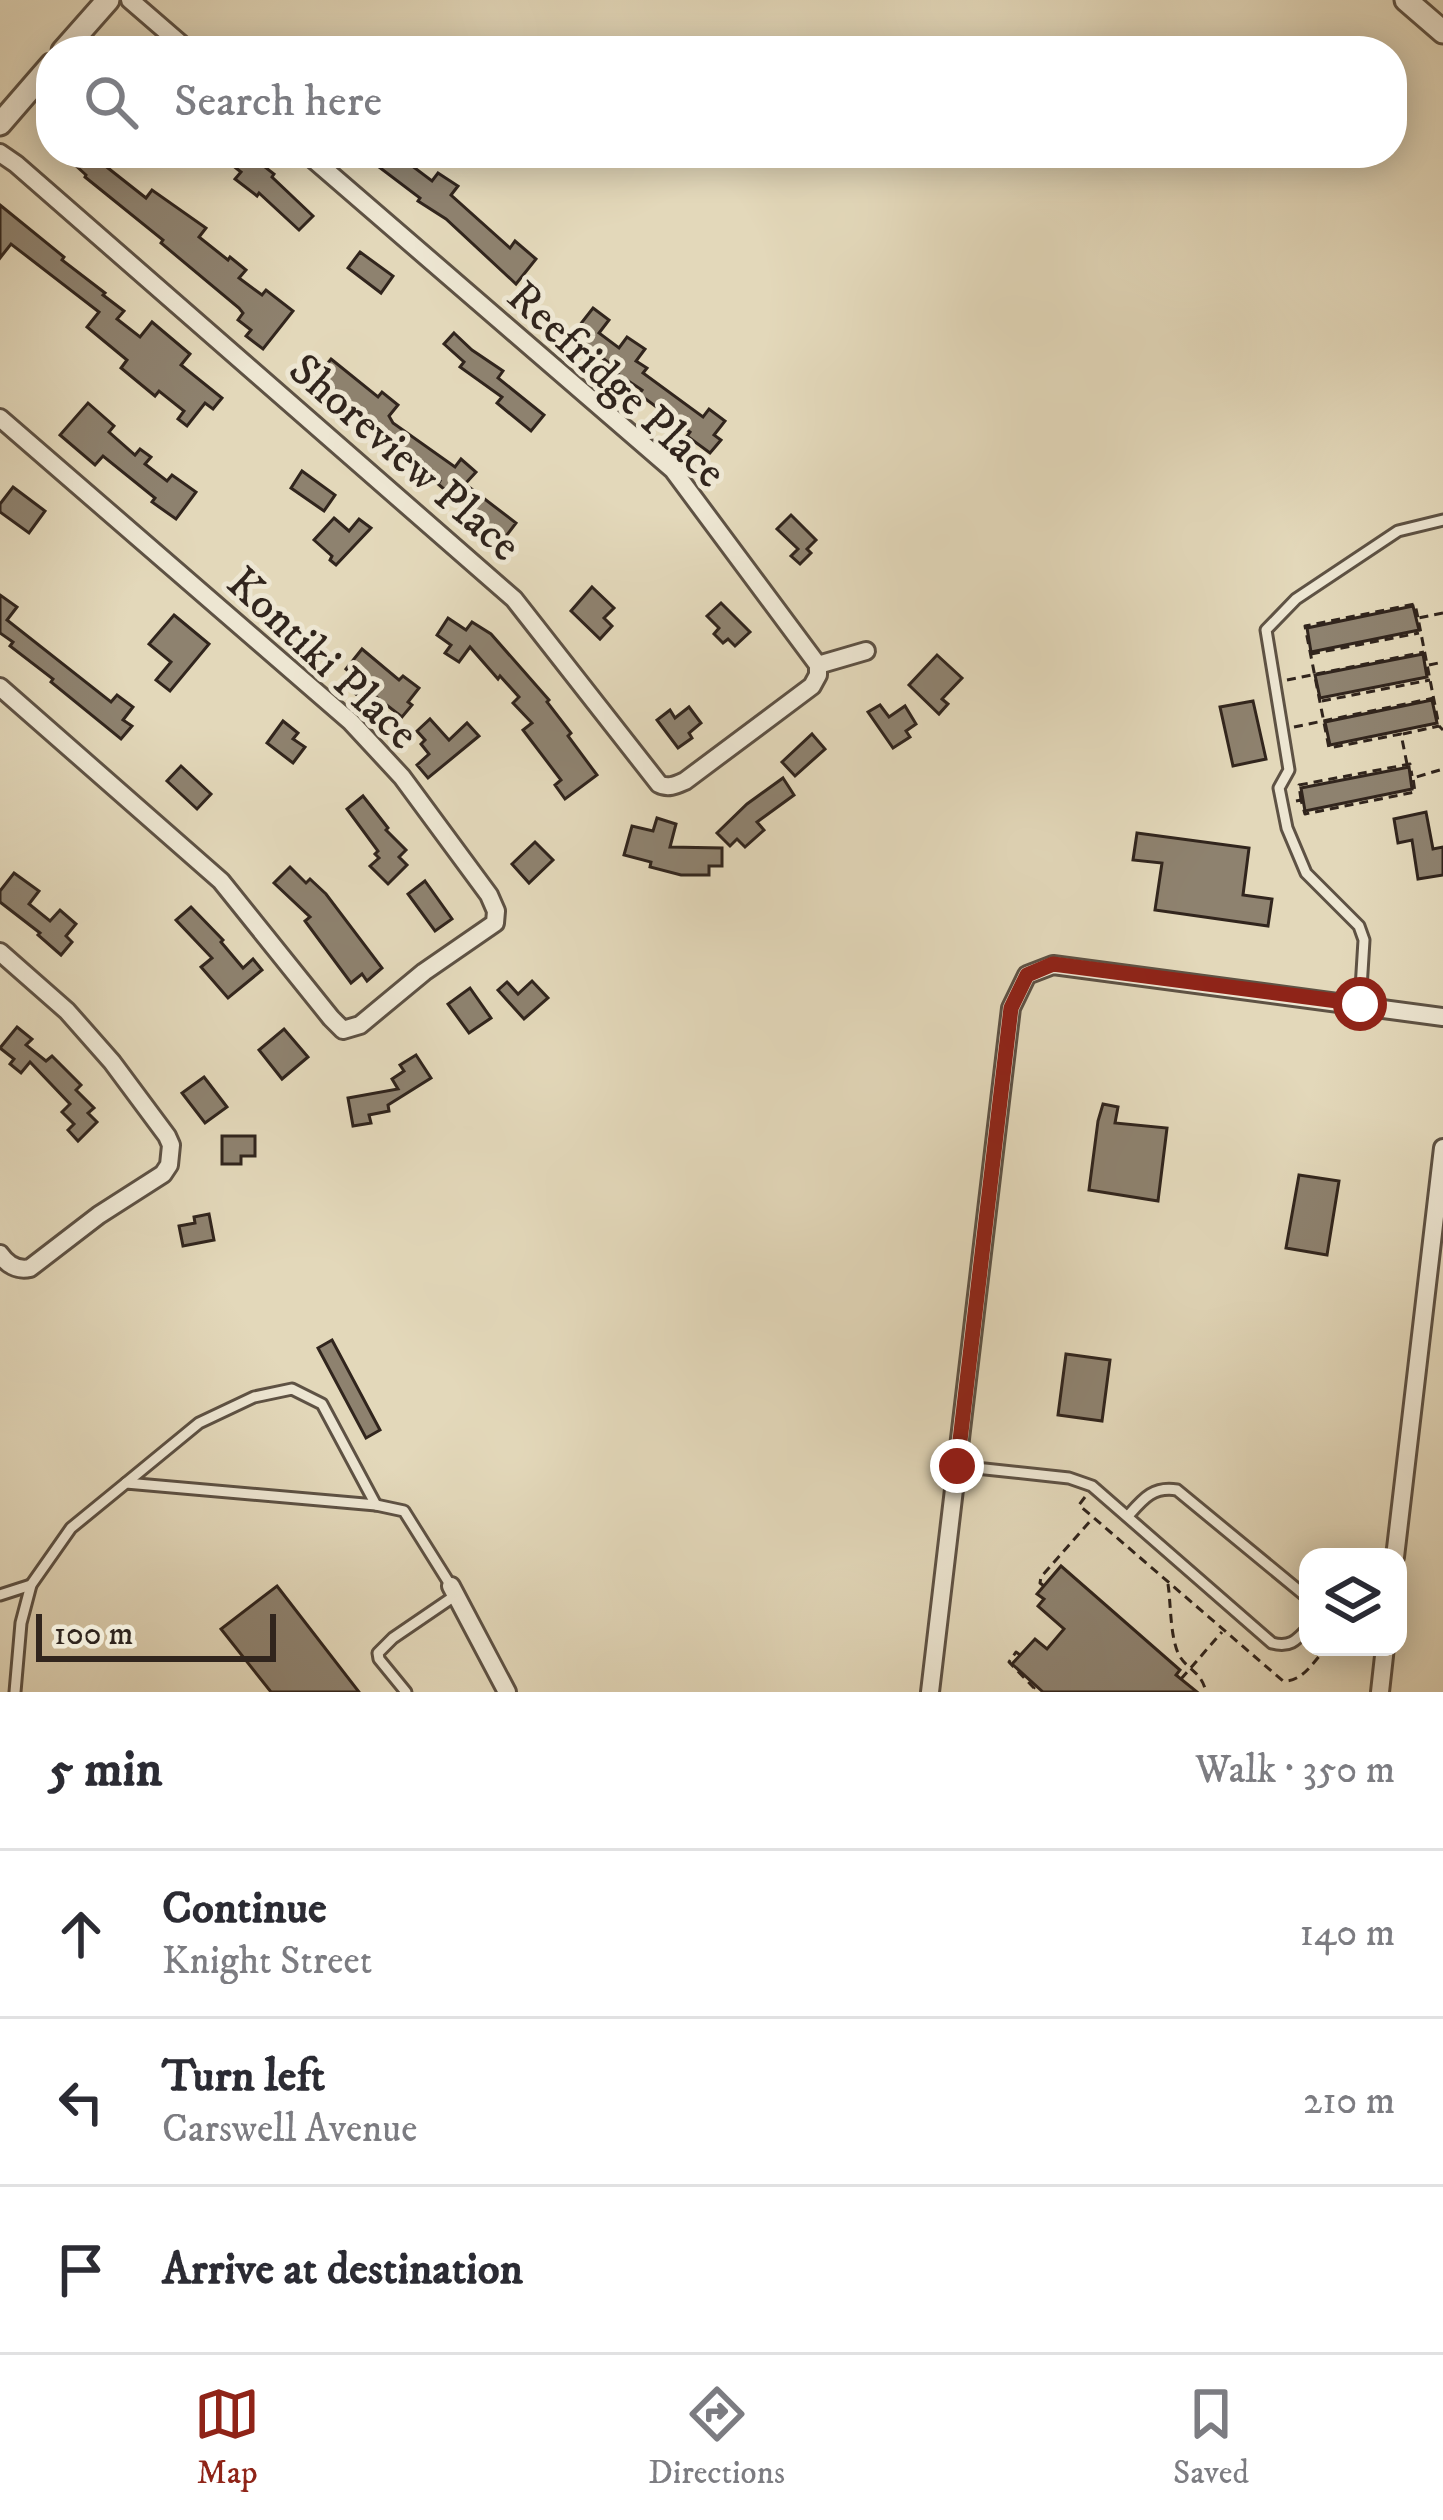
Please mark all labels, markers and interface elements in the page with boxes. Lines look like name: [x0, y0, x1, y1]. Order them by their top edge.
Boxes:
search box: [36, 36, 1407, 168]
icon: search: [78, 69, 144, 135]
text: Search here: [174, 74, 382, 130]
street label: Reefridge Place: [495, 270, 737, 501]
street label: Shoreview Place: [277, 342, 532, 574]
street label: Kontiki Place: [214, 556, 430, 762]
route start: [1333, 977, 1387, 1031]
route end: [930, 1439, 984, 1493]
map controls: [1299, 1548, 1407, 1656]
button: layers: [1299, 1548, 1407, 1656]
scale bar: [36, 1608, 276, 1661]
text: 100 m: [54, 1614, 133, 1655]
text: 5 min: [48, 1738, 162, 1802]
text: Walk · 350 m: [1195, 1746, 1395, 1795]
text: Continue: [162, 1881, 327, 1937]
icon: ahead: [48, 1901, 114, 1967]
text: 140 m: [1300, 1909, 1395, 1958]
text: Knight Street: [162, 1937, 372, 1986]
text: Turn left: [162, 2049, 325, 2105]
icon: left: [48, 2069, 114, 2135]
text: 210 m: [1303, 2077, 1395, 2126]
text: Carswell Avenue: [162, 2105, 417, 2154]
icon: arrive: [48, 2237, 114, 2303]
text: Arrive at destination: [162, 2242, 523, 2298]
tab: Map: [194, 2381, 260, 2494]
tab: Directions: [648, 2381, 785, 2494]
tab: Saved: [1173, 2381, 1249, 2494]

